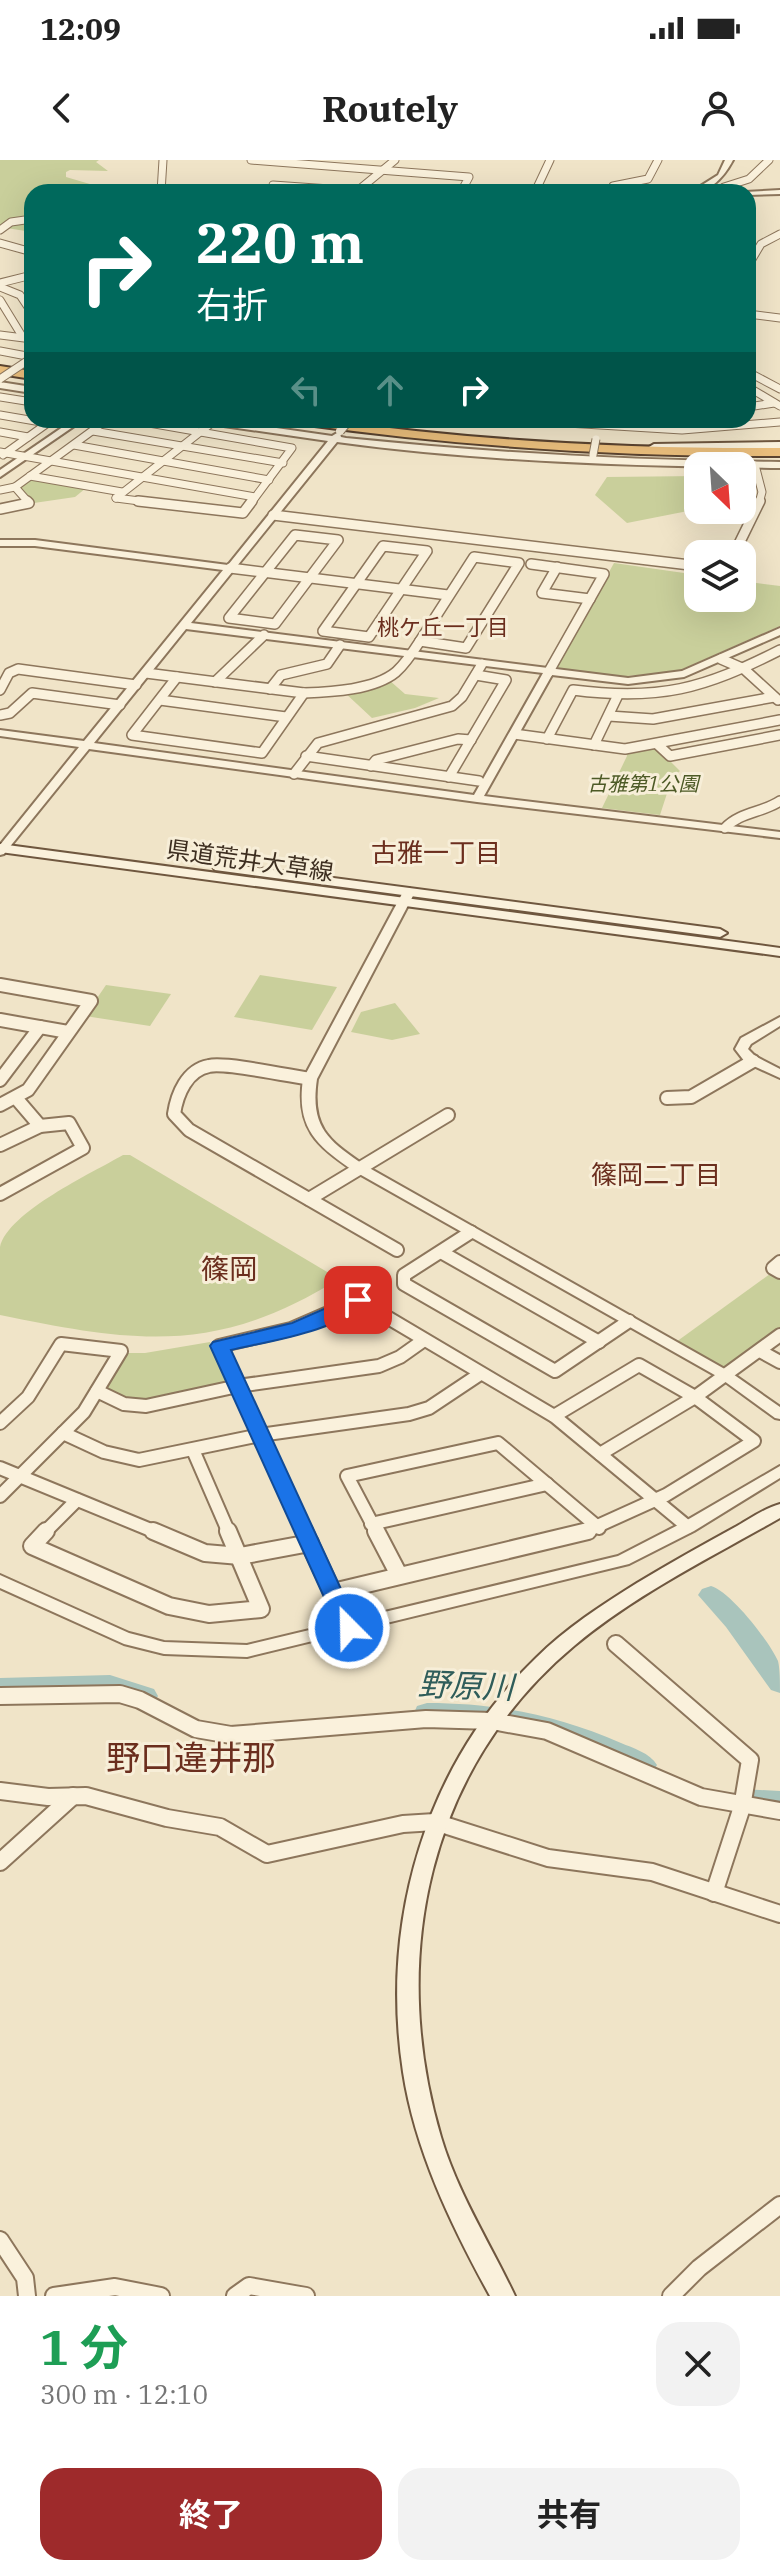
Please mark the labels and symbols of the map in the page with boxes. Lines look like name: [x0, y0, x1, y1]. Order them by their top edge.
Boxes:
north arrow: [684, 452, 756, 524]
district label: 桃ケ丘一丁目: [377, 612, 509, 641]
park label: 古雅第1公園: [588, 770, 701, 797]
street label: 県道荒井大草線: [165, 832, 335, 888]
district label: 古雅一丁目: [371, 835, 501, 869]
district label: 篠岡二丁目: [591, 1157, 721, 1191]
district label: 篠岡: [201, 1250, 257, 1287]
pin: [324, 1266, 392, 1334]
position arrow: [307, 1586, 391, 1670]
water label: 野原川: [417, 1662, 518, 1708]
district label: 野口違井那: [106, 1735, 276, 1779]

